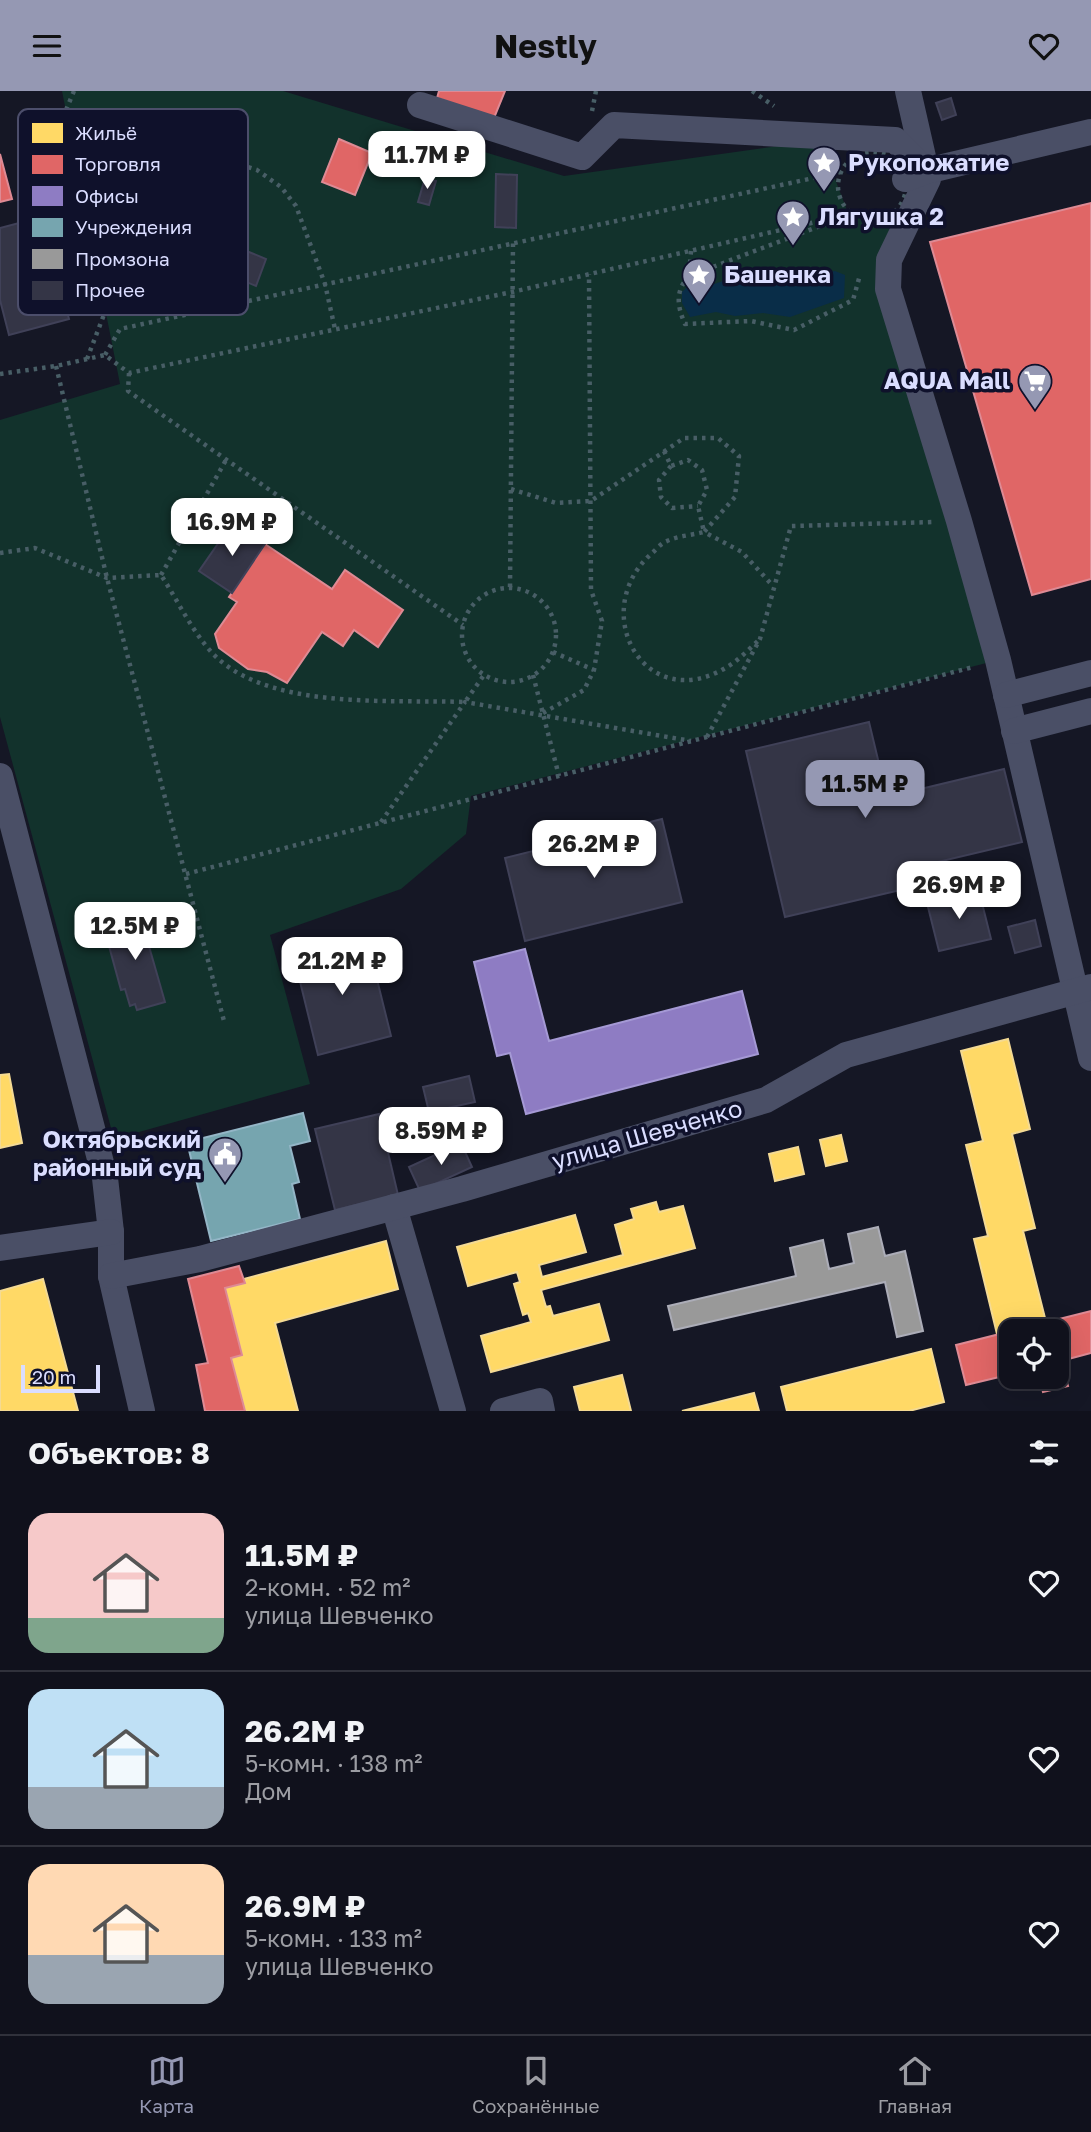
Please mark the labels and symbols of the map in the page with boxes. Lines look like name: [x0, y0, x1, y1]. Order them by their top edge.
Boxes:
legend: [18, 109, 248, 315]
text: Жильё: [75, 121, 137, 144]
pin: 11.7M ₽: [362, 132, 492, 191]
place icon: Рукопожатие: [805, 144, 843, 193]
place label: Рукопожатие: [848, 147, 1009, 176]
text: Торговля: [75, 152, 161, 175]
text: Офисы: [75, 184, 139, 207]
place icon: Лягушка 2: [774, 198, 812, 247]
place label: Лягушка 2: [818, 201, 944, 230]
text: Учреждения: [75, 215, 192, 238]
text: Промзона: [75, 247, 170, 270]
place icon: Башенка: [680, 256, 718, 305]
place label: Башенка: [724, 259, 831, 288]
text: Прочее: [75, 278, 145, 301]
supermarket icon: AQUA Mall: [1016, 362, 1054, 411]
place label: AQUA Mall: [884, 365, 1010, 394]
pin: 16.9M ₽: [167, 498, 297, 558]
pin: 11.5M ₽: [800, 761, 930, 820]
pin: 26.2M ₽: [529, 821, 659, 880]
pin: 26.9M ₽: [894, 861, 1024, 921]
pin: 12.5M ₽: [70, 903, 200, 962]
pin: 21.2M ₽: [277, 937, 407, 997]
street label: улица Шевченко: [548, 1093, 745, 1175]
pin: 8.59M ₽: [376, 1107, 506, 1167]
place label: Октябрьский районный суд: [33, 1124, 201, 1181]
public building icon: Октябрьский районный суд: [206, 1135, 244, 1184]
scale bar: [21, 1362, 100, 1394]

